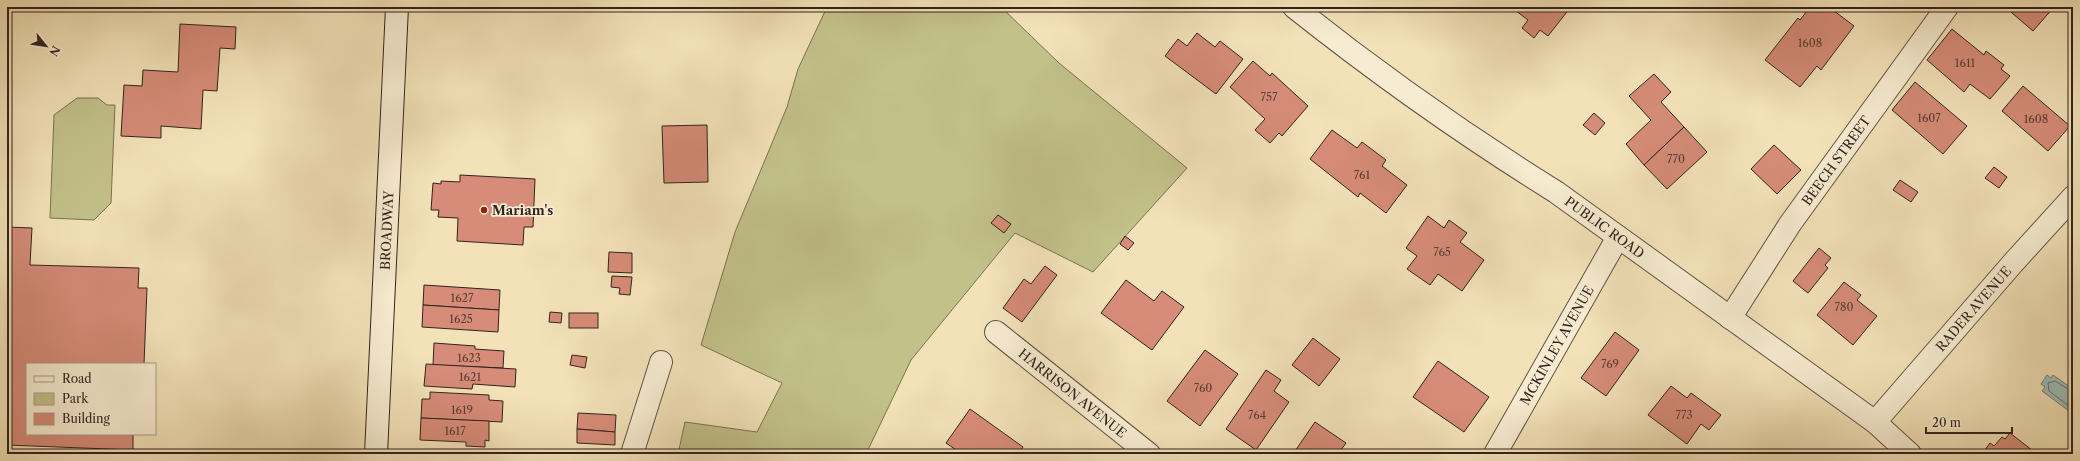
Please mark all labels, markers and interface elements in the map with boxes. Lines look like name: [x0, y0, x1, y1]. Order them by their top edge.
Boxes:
north arrow: [26, 26, 66, 66]
house number: 1608: [1798, 36, 1822, 50]
text: N: [46, 43, 63, 59]
house number: 1611: [1955, 56, 1976, 70]
house number: 757: [1261, 90, 1278, 104]
house number: 1607: [1917, 111, 1941, 125]
street label: BEECH STREET: [1798, 112, 1874, 208]
house number: 1608: [2024, 112, 2048, 126]
house number: 770: [1667, 152, 1685, 166]
house number: 761: [1354, 168, 1370, 182]
street label: BROADWAY: [377, 189, 396, 270]
street label: PUBLIC ROAD: [1562, 193, 1648, 261]
place label: Mariam's: [492, 202, 553, 218]
marker: Mariam's: [479, 205, 489, 215]
house number: 765: [1433, 245, 1451, 259]
street label: RADER AVENUE: [1932, 263, 2015, 354]
street label: MCKINLEY AVENUE: [1516, 283, 1597, 408]
house number: 1627: [451, 291, 474, 305]
house number: 780: [1835, 300, 1853, 314]
house number: 1625: [449, 312, 473, 326]
street label: HARRISON AVENUE: [1015, 345, 1130, 441]
house number: 1623: [457, 351, 481, 365]
house number: 769: [1601, 357, 1619, 371]
legend: [26, 363, 156, 435]
house number: 1621: [459, 370, 481, 384]
text: Road: [62, 371, 92, 386]
house number: 760: [1194, 381, 1212, 395]
text: Park: [62, 391, 89, 406]
house number: 1619: [451, 403, 473, 417]
house number: 764: [1248, 408, 1266, 422]
house number: 773: [1676, 408, 1692, 422]
scale bar: [1926, 409, 2012, 435]
text: Building: [62, 411, 110, 426]
text: 20 m: [1932, 415, 1961, 430]
house number: 1617: [444, 424, 466, 438]

